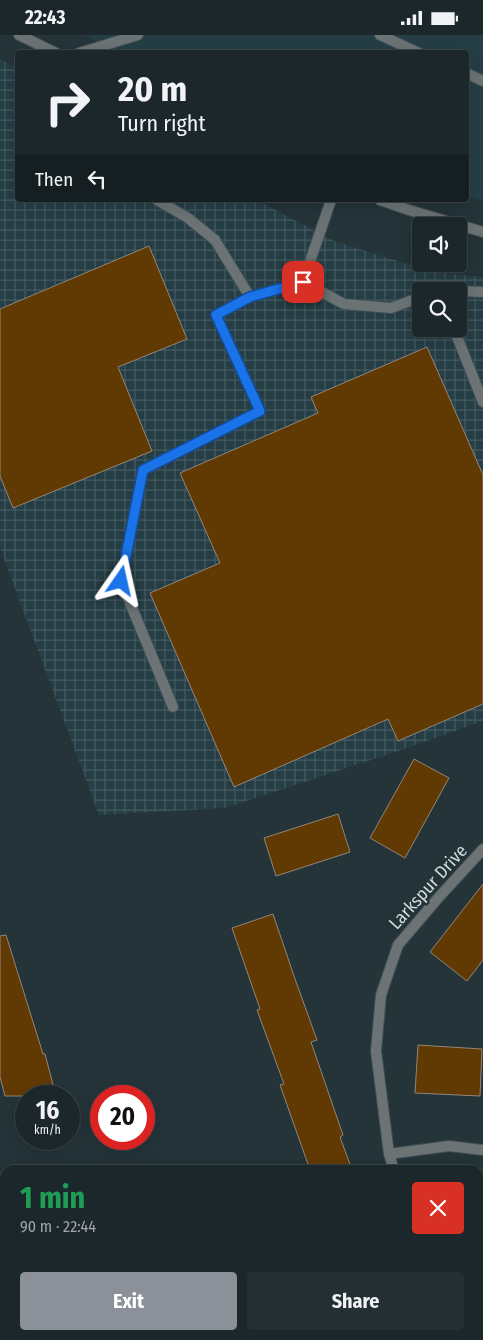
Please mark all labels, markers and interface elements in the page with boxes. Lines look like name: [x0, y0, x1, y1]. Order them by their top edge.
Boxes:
text: 22:43: [25, 6, 65, 29]
text: 20 m: [118, 68, 187, 110]
icon: right: [35, 70, 100, 135]
text: Turn right: [118, 110, 206, 137]
icon: left: [83, 165, 111, 193]
text: Then: [35, 168, 73, 191]
map controls: [412, 217, 467, 337]
button: sound: [412, 217, 467, 272]
pin: [282, 261, 324, 303]
icon: arrive: [289, 268, 317, 296]
button: search: [412, 282, 467, 337]
position arrow: [94, 554, 146, 606]
street label: Larkspur Drive: [384, 840, 472, 934]
speed limit sign: 20: [90, 1085, 155, 1150]
text: 16: [36, 1096, 59, 1126]
text: km/h: [34, 1123, 61, 1137]
text: 1 min: [20, 1180, 85, 1216]
button: close: [412, 1182, 464, 1234]
text: 90 m · 22:44: [20, 1217, 96, 1236]
button: Exit: [20, 1272, 237, 1330]
button: Share: [247, 1272, 464, 1330]

